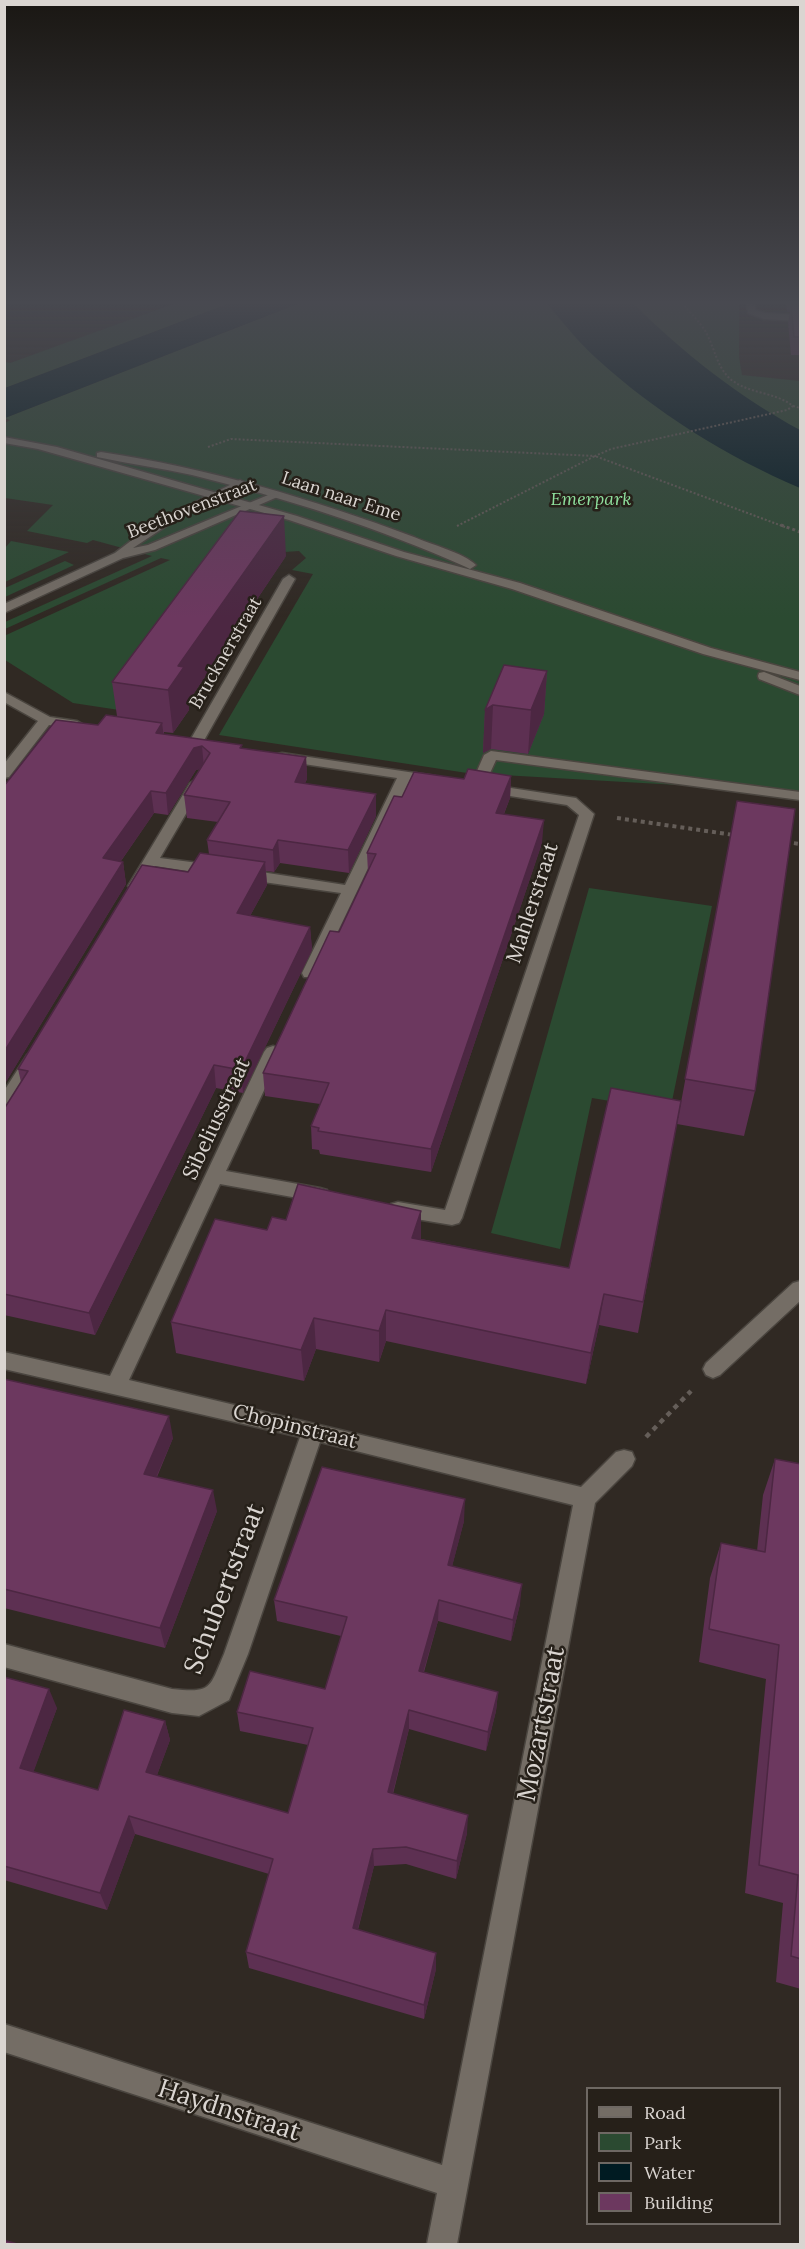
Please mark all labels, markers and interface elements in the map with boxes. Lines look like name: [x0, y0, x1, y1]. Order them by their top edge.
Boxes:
street label: Laan naar Eme: [279, 468, 403, 526]
street label: Beethovenstraat: [124, 474, 260, 544]
park label: Emerpark: [550, 489, 632, 511]
street label: Brucknerstraat: [185, 593, 267, 713]
street label: Mahlerstraat: [502, 840, 564, 966]
street label: Sibeliusstraat: [178, 1054, 256, 1184]
street label: Chopinstraat: [230, 1399, 360, 1455]
street label: Schubertstraat: [178, 1499, 272, 1679]
street label: Mozartstraat: [512, 1644, 572, 1804]
street label: Haydnstraat: [154, 2073, 304, 2149]
legend: [586, 2087, 781, 2225]
text: Road: [644, 2101, 686, 2124]
text: Park: [644, 2131, 681, 2154]
text: Water: [644, 2161, 695, 2184]
text: Building: [644, 2191, 712, 2214]

